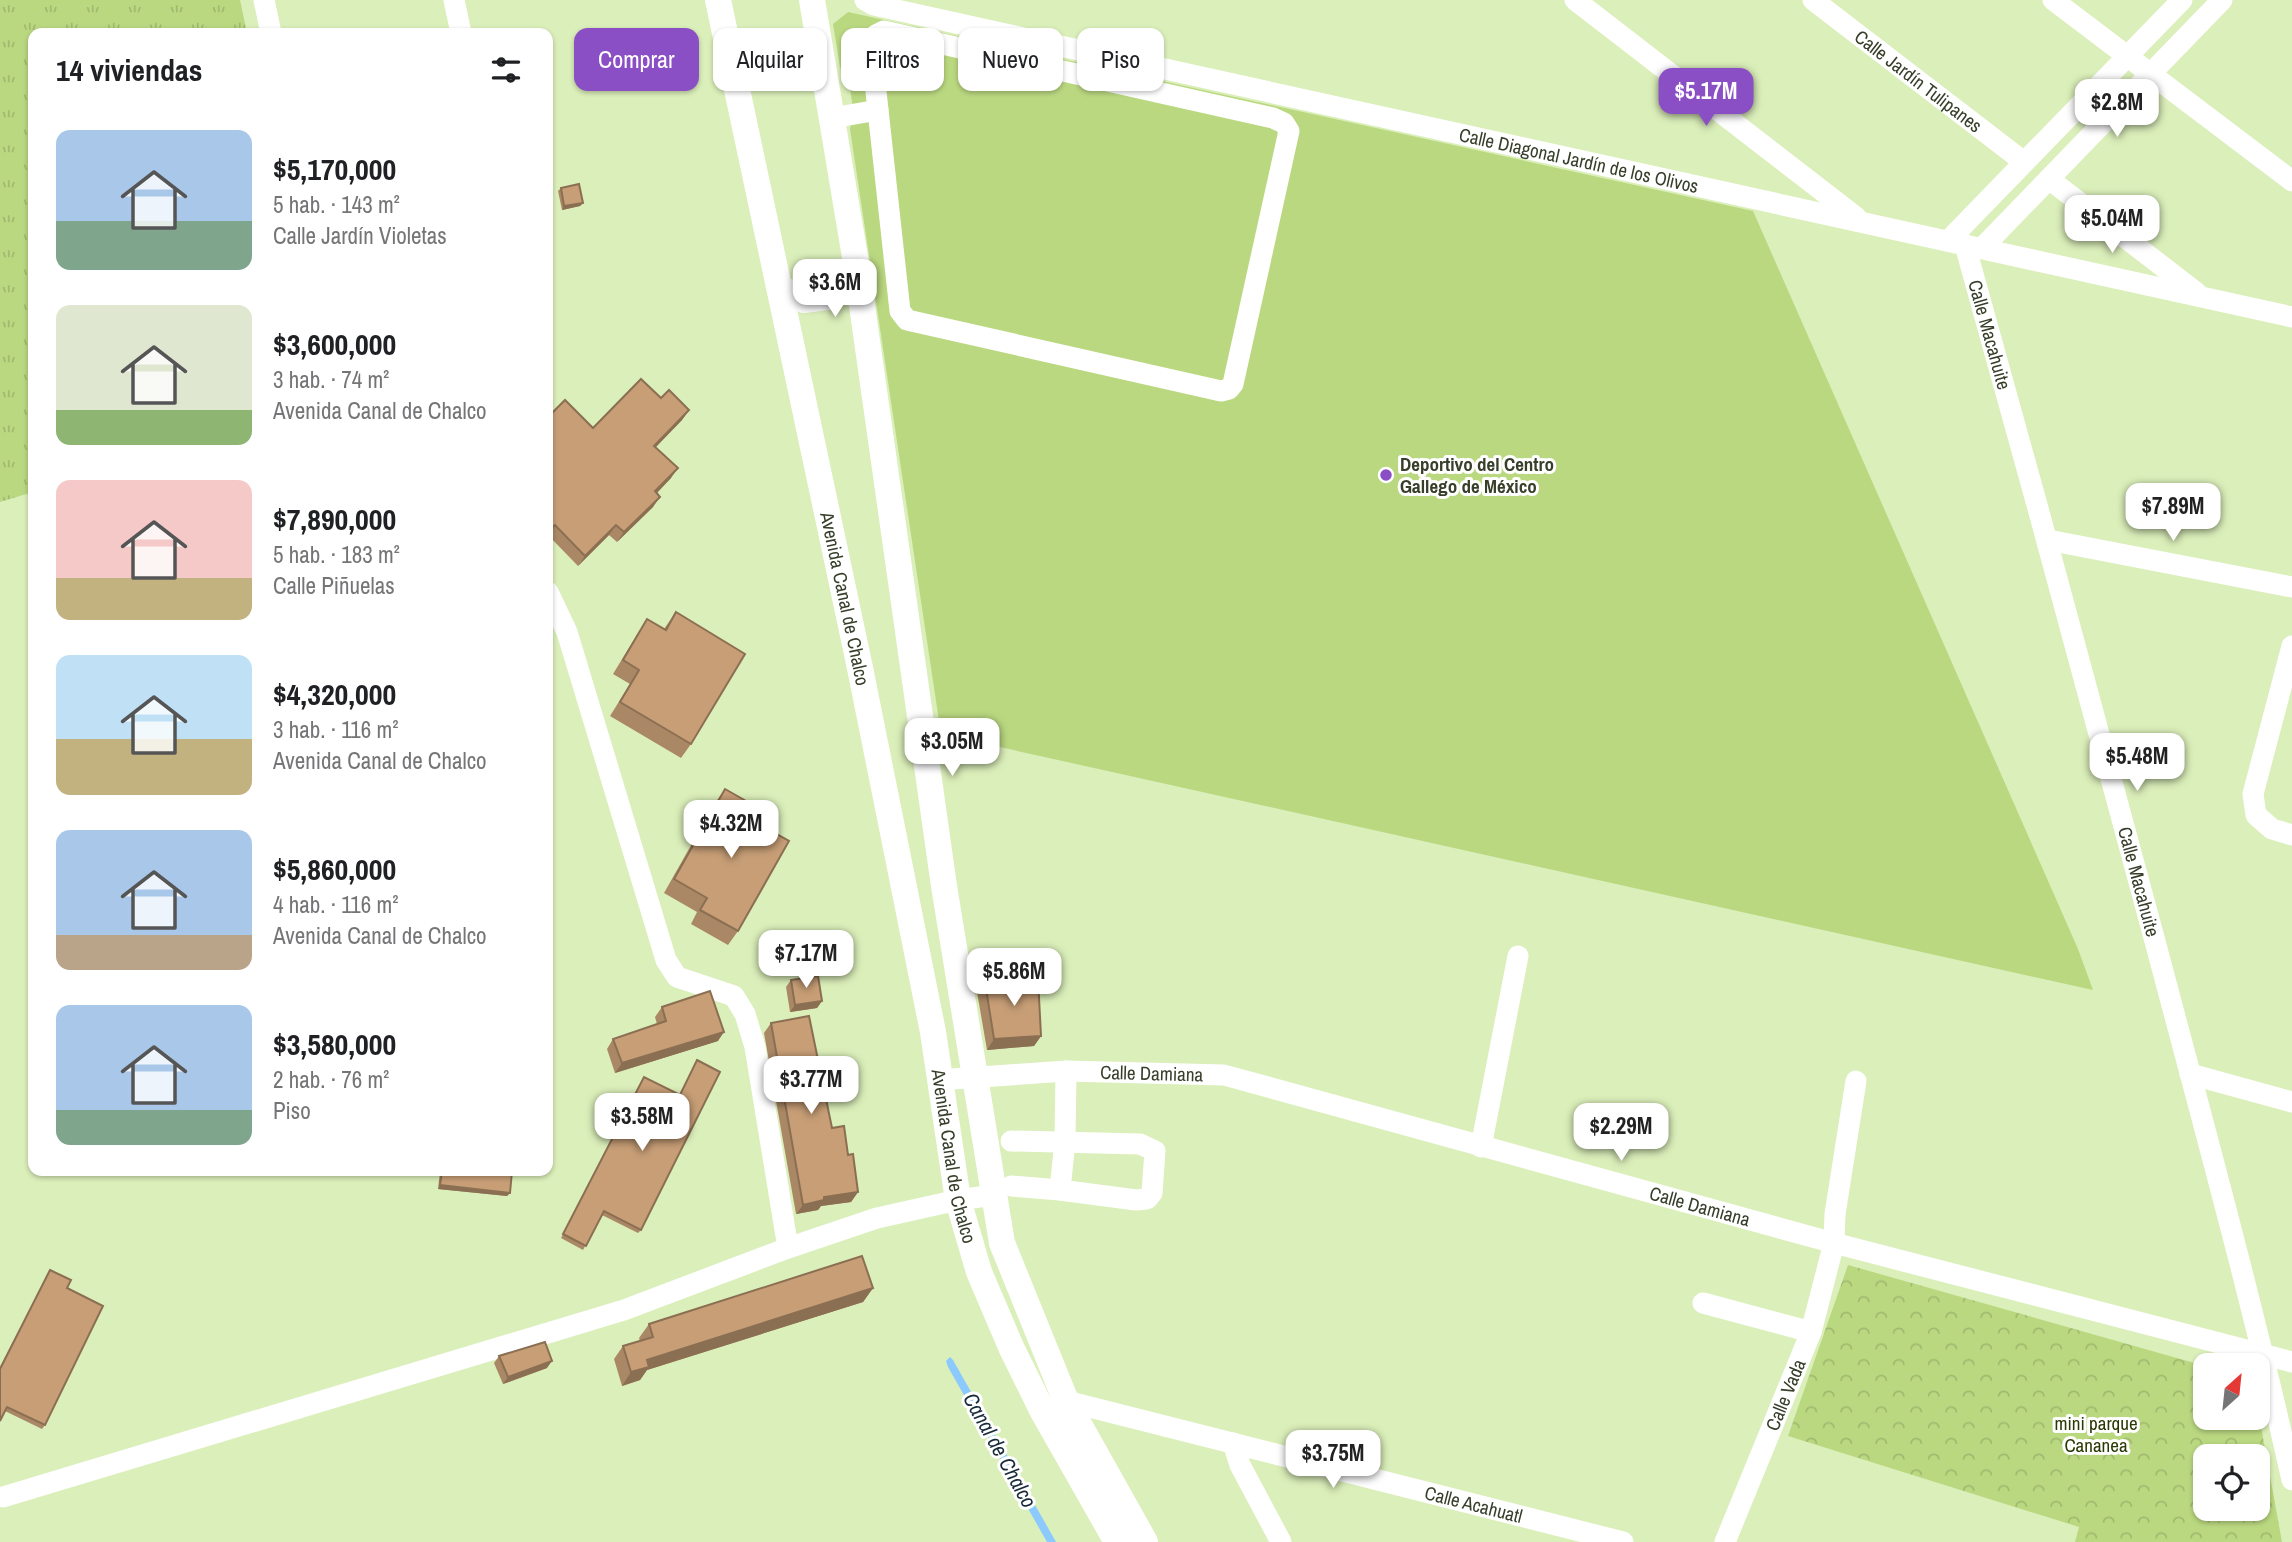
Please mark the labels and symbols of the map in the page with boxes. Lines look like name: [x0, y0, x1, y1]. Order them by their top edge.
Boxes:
street label: Calle Jardín Tulipanes: [1849, 24, 1988, 138]
pin: $5.17M: [1649, 68, 1763, 128]
pin: $2.8M: [2068, 80, 2166, 139]
street label: Calle Diagonal Jardín de los Olivos: [1457, 121, 1701, 199]
pin: $5.04M: [2055, 196, 2169, 255]
pin: $3.6M: [786, 260, 884, 319]
street label: Calle Macahuite: [1962, 277, 2018, 392]
place label: Deportivo del Centro Gallego de México: [1400, 451, 1554, 499]
marker: Deportivo del Centro Gallego de México: [1378, 467, 1394, 483]
pin: $7.89M: [2116, 484, 2230, 543]
street label: Avenida Canal de Chalco: [814, 509, 876, 688]
pin: $3.05M: [895, 718, 1009, 778]
pin: $5.48M: [2080, 734, 2194, 793]
pin: $4.32M: [674, 800, 788, 860]
street label: Calle Macahuite: [2112, 824, 2166, 939]
pin: $7.17M: [749, 930, 863, 990]
pin: $5.86M: [957, 948, 1071, 1008]
pin: $3.77M: [754, 1056, 868, 1116]
street label: Calle Damiana: [1100, 1059, 1204, 1087]
street label: Avenida Canal de Chalco: [926, 1066, 983, 1246]
pin: $3.58M: [585, 1094, 699, 1153]
pin: $2.29M: [1564, 1104, 1678, 1163]
street label: Calle Damiana: [1647, 1180, 1753, 1232]
north arrow: [2193, 1353, 2270, 1430]
street label: Calle Vada: [1759, 1355, 1812, 1435]
water label: Canal de Chalco: [956, 1387, 1044, 1513]
park label: mini parque Cananea: [2054, 1410, 2138, 1458]
pin: $3.75M: [1276, 1430, 1390, 1490]
street label: Calle Acahuatl: [1422, 1479, 1525, 1529]

